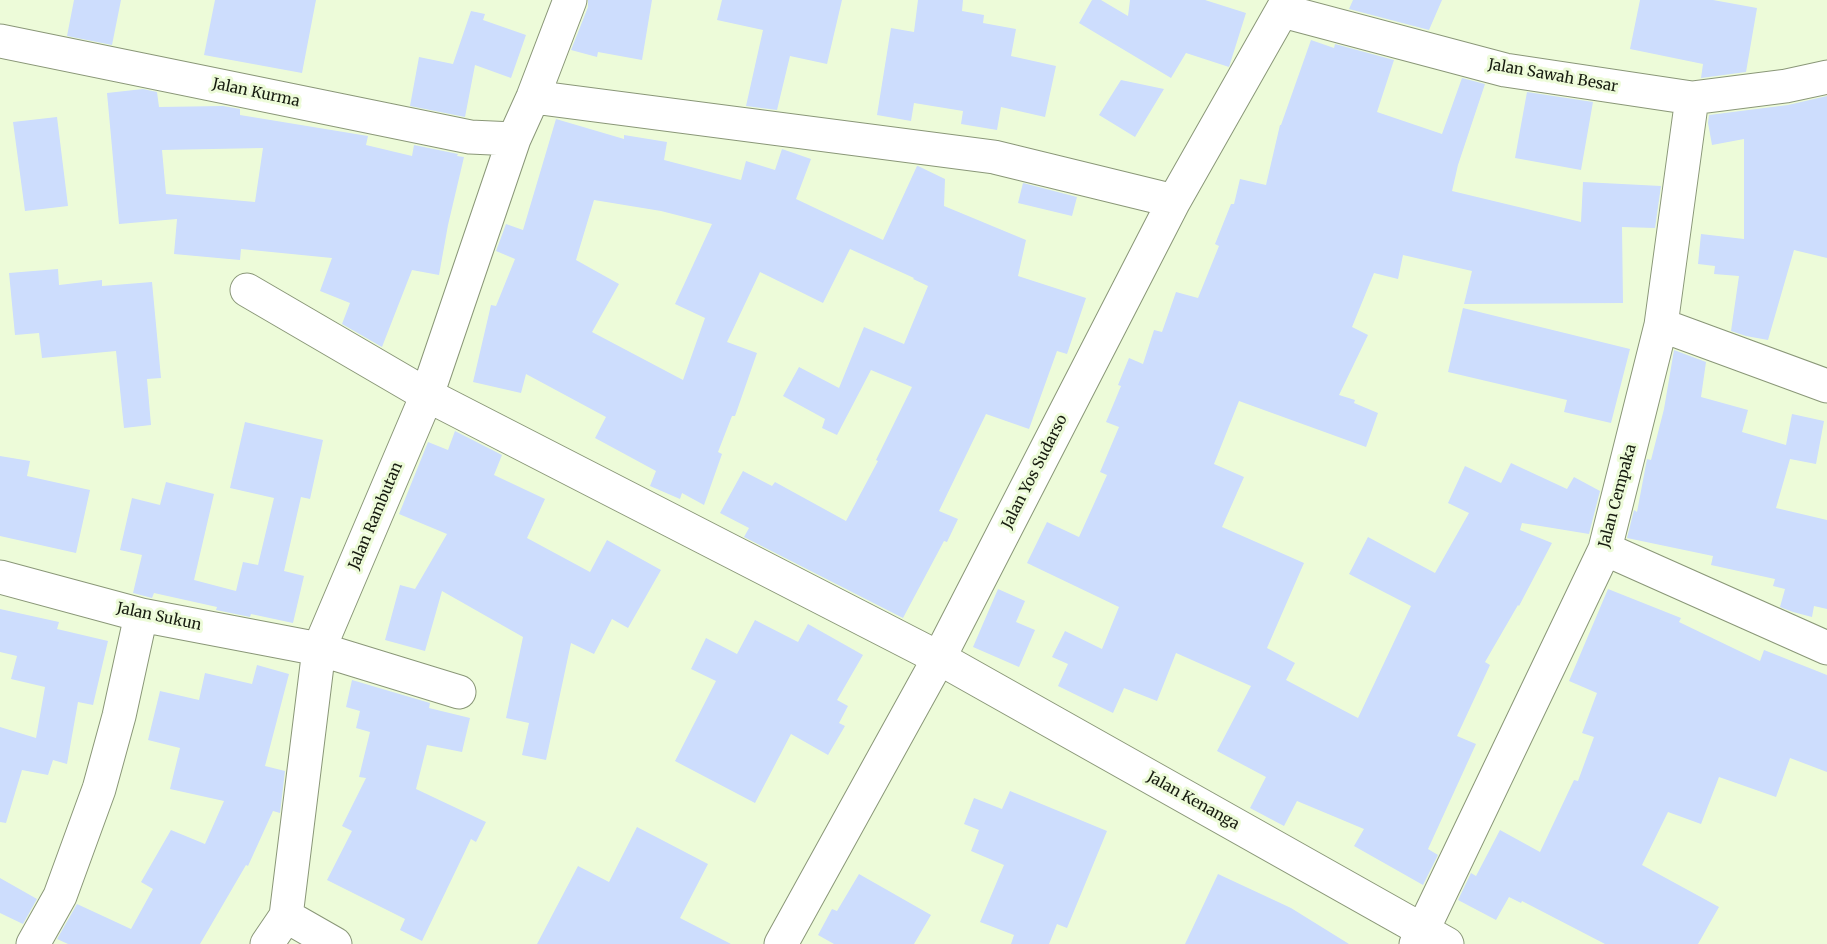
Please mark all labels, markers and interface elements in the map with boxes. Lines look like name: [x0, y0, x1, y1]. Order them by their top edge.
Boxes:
street label: Jalan Sawah Besar: [1487, 56, 1619, 96]
street label: Jalan Kurma: [211, 75, 301, 111]
street label: Jalan Yos Sudarso: [998, 412, 1072, 532]
street label: Jalan Cempaka: [1596, 442, 1640, 550]
street label: Jalan Rambutan: [345, 460, 407, 572]
street label: Jalan Sukun: [115, 599, 203, 635]
street label: Jalan Kenanga: [1144, 768, 1242, 834]

